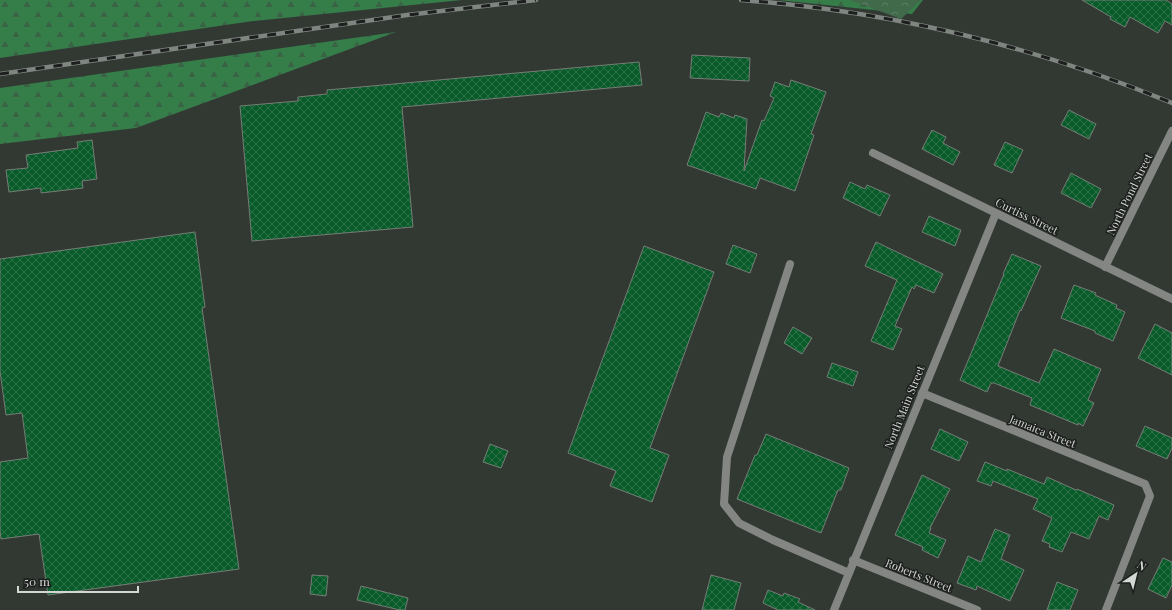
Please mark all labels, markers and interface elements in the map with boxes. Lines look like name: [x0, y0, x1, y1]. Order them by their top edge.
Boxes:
street label: North Pond Street: [1103, 151, 1155, 237]
street label: Curtiss Street: [993, 194, 1061, 238]
street label: North Main Street: [880, 363, 928, 451]
street label: Jamaica Street: [1007, 411, 1078, 451]
north arrow: [1116, 554, 1156, 594]
street label: Roberts Street: [883, 555, 955, 595]
text: N: [1134, 557, 1150, 574]
scale bar: [18, 568, 138, 594]
text: 50 m: [24, 573, 50, 589]

